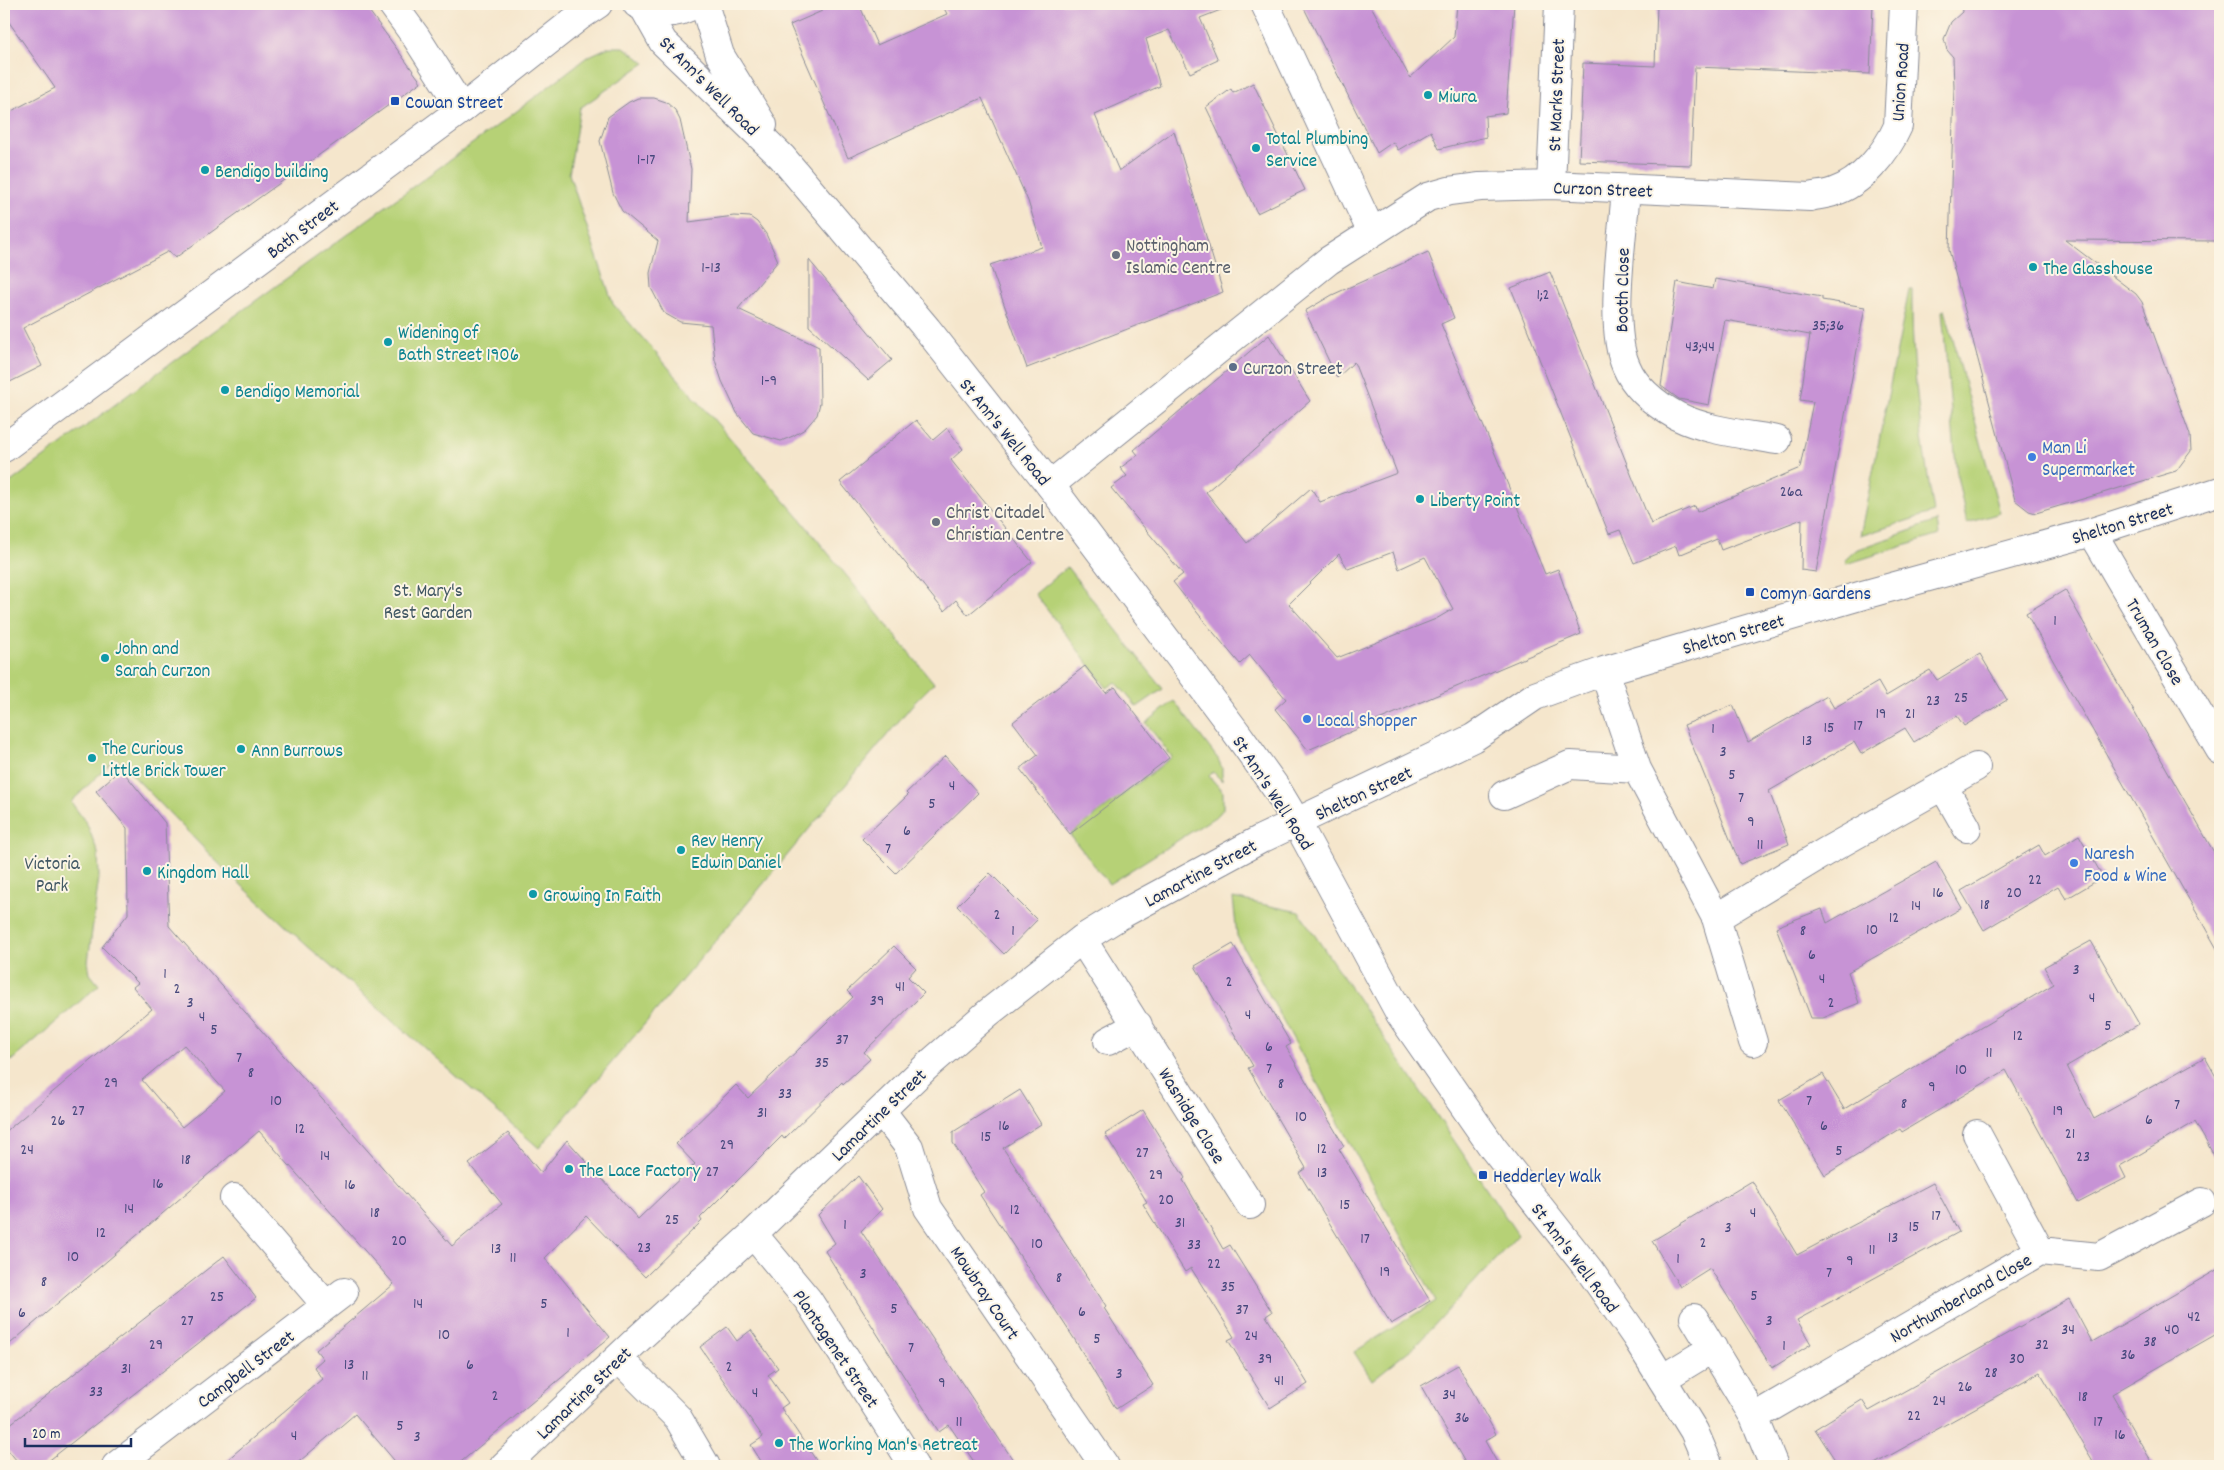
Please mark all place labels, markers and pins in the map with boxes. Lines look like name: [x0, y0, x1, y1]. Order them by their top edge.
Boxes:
place label: Miura: [1438, 85, 1478, 112]
marker: Miura: [1422, 89, 1434, 101]
place label: Cowan Street: [405, 91, 503, 118]
marker: Cowan Street: [389, 95, 401, 107]
place label: Total Plumbing Service: [1266, 127, 1368, 176]
marker: Total Plumbing Service: [1250, 142, 1262, 154]
place label: Bendigo building: [215, 160, 329, 187]
marker: Bendigo building: [199, 164, 211, 176]
place label: Nottingham Islamic Centre: [1126, 234, 1231, 283]
marker: Nottingham Islamic Centre: [1110, 249, 1122, 261]
place label: The Glasshouse: [2043, 257, 2153, 284]
marker: The Glasshouse: [2027, 261, 2039, 273]
place label: Widening of Bath Street 1906: [398, 321, 519, 370]
marker: Widening of Bath Street 1906: [382, 336, 394, 348]
place label: Curzon Street: [1243, 357, 1343, 384]
marker: Curzon Street: [1227, 361, 1239, 373]
place label: Bendigo Memorial: [235, 380, 360, 407]
marker: Bendigo Memorial: [219, 384, 231, 396]
place label: Man Li Supermarket: [2042, 436, 2135, 485]
marker: Man Li Supermarket: [2026, 451, 2038, 463]
place label: Liberty Point: [1430, 489, 1520, 516]
marker: Liberty Point: [1414, 493, 1426, 505]
place label: Christ Citadel Christian Centre: [946, 501, 1064, 550]
marker: Christ Citadel Christian Centre: [930, 516, 942, 528]
place label: Comyn Gardens: [1760, 582, 1871, 609]
marker: Comyn Gardens: [1744, 586, 1756, 598]
place label: John and Sarah Curzon: [115, 637, 210, 686]
marker: John and Sarah Curzon: [99, 652, 111, 664]
place label: Local Shopper: [1317, 709, 1417, 736]
marker: Local Shopper: [1301, 713, 1313, 725]
place label: The Curious Little Brick Tower: [102, 737, 226, 786]
place label: Ann Burrows: [251, 739, 343, 766]
marker: Ann Burrows: [235, 743, 247, 755]
marker: The Curious Little Brick Tower: [86, 752, 98, 764]
place label: Rev Henry Edwin Daniel: [691, 829, 782, 878]
place label: Naresh Food & Wine: [2084, 842, 2167, 891]
marker: Rev Henry Edwin Daniel: [675, 844, 687, 856]
marker: Naresh Food & Wine: [2068, 857, 2080, 869]
place label: Kingdom Hall: [157, 861, 249, 888]
marker: Kingdom Hall: [141, 865, 153, 877]
place label: Growing In Faith: [543, 884, 661, 911]
marker: Growing In Faith: [527, 888, 539, 900]
place label: The Lace Factory: [579, 1159, 701, 1186]
marker: The Lace Factory: [563, 1163, 575, 1175]
place label: Hedderley Walk: [1493, 1165, 1602, 1192]
marker: Hedderley Walk: [1477, 1169, 1489, 1181]
place label: The Working Man's Retreat: [789, 1433, 978, 1460]
marker: The Working Man's Retreat: [773, 1437, 785, 1449]

